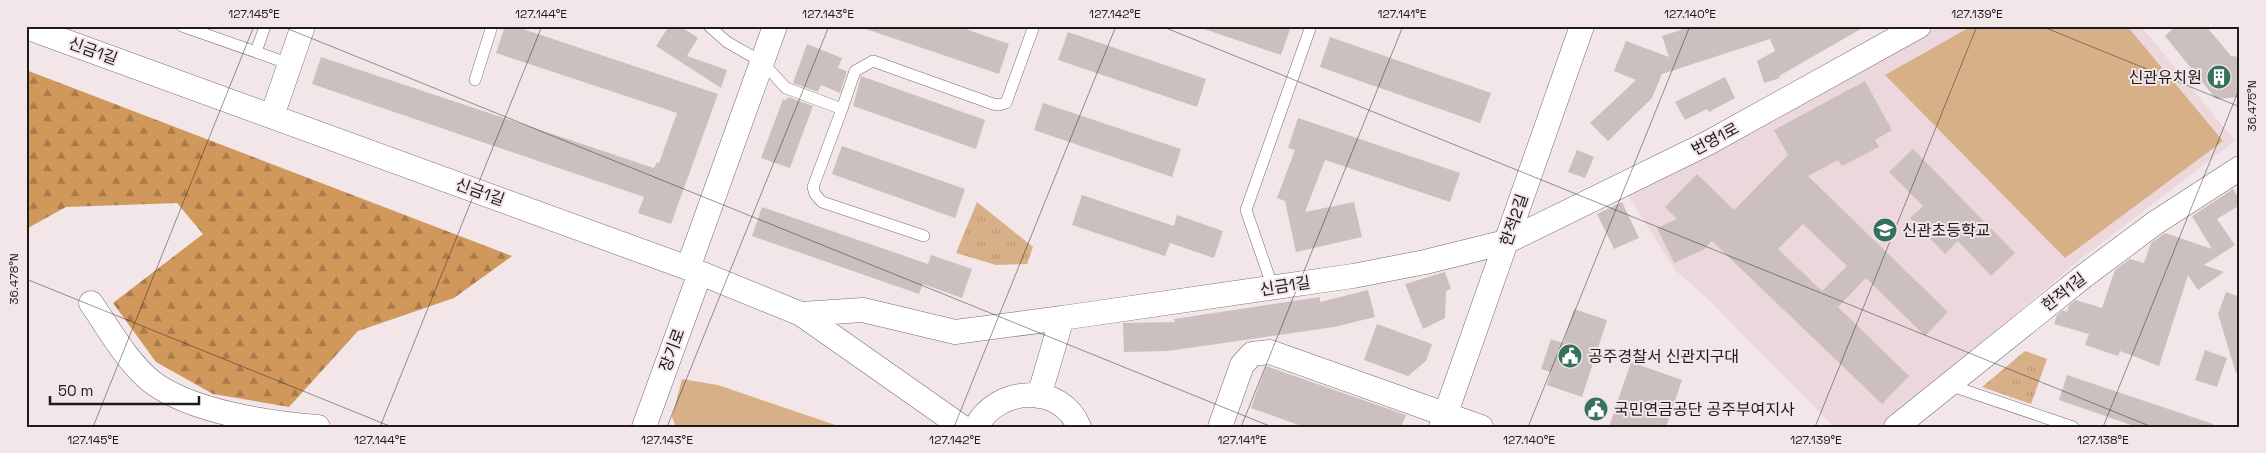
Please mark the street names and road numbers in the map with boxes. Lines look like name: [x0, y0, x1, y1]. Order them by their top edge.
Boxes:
street label: 신금1길: [66, 32, 120, 70]
street label: 번영1로: [1688, 118, 1743, 160]
street label: 신금1길: [453, 173, 507, 211]
street label: 한적2길: [1495, 191, 1533, 249]
street label: 한적1길: [2037, 268, 2091, 316]
street label: 신금1길: [1258, 272, 1312, 300]
street label: 장기로: [655, 325, 690, 374]

